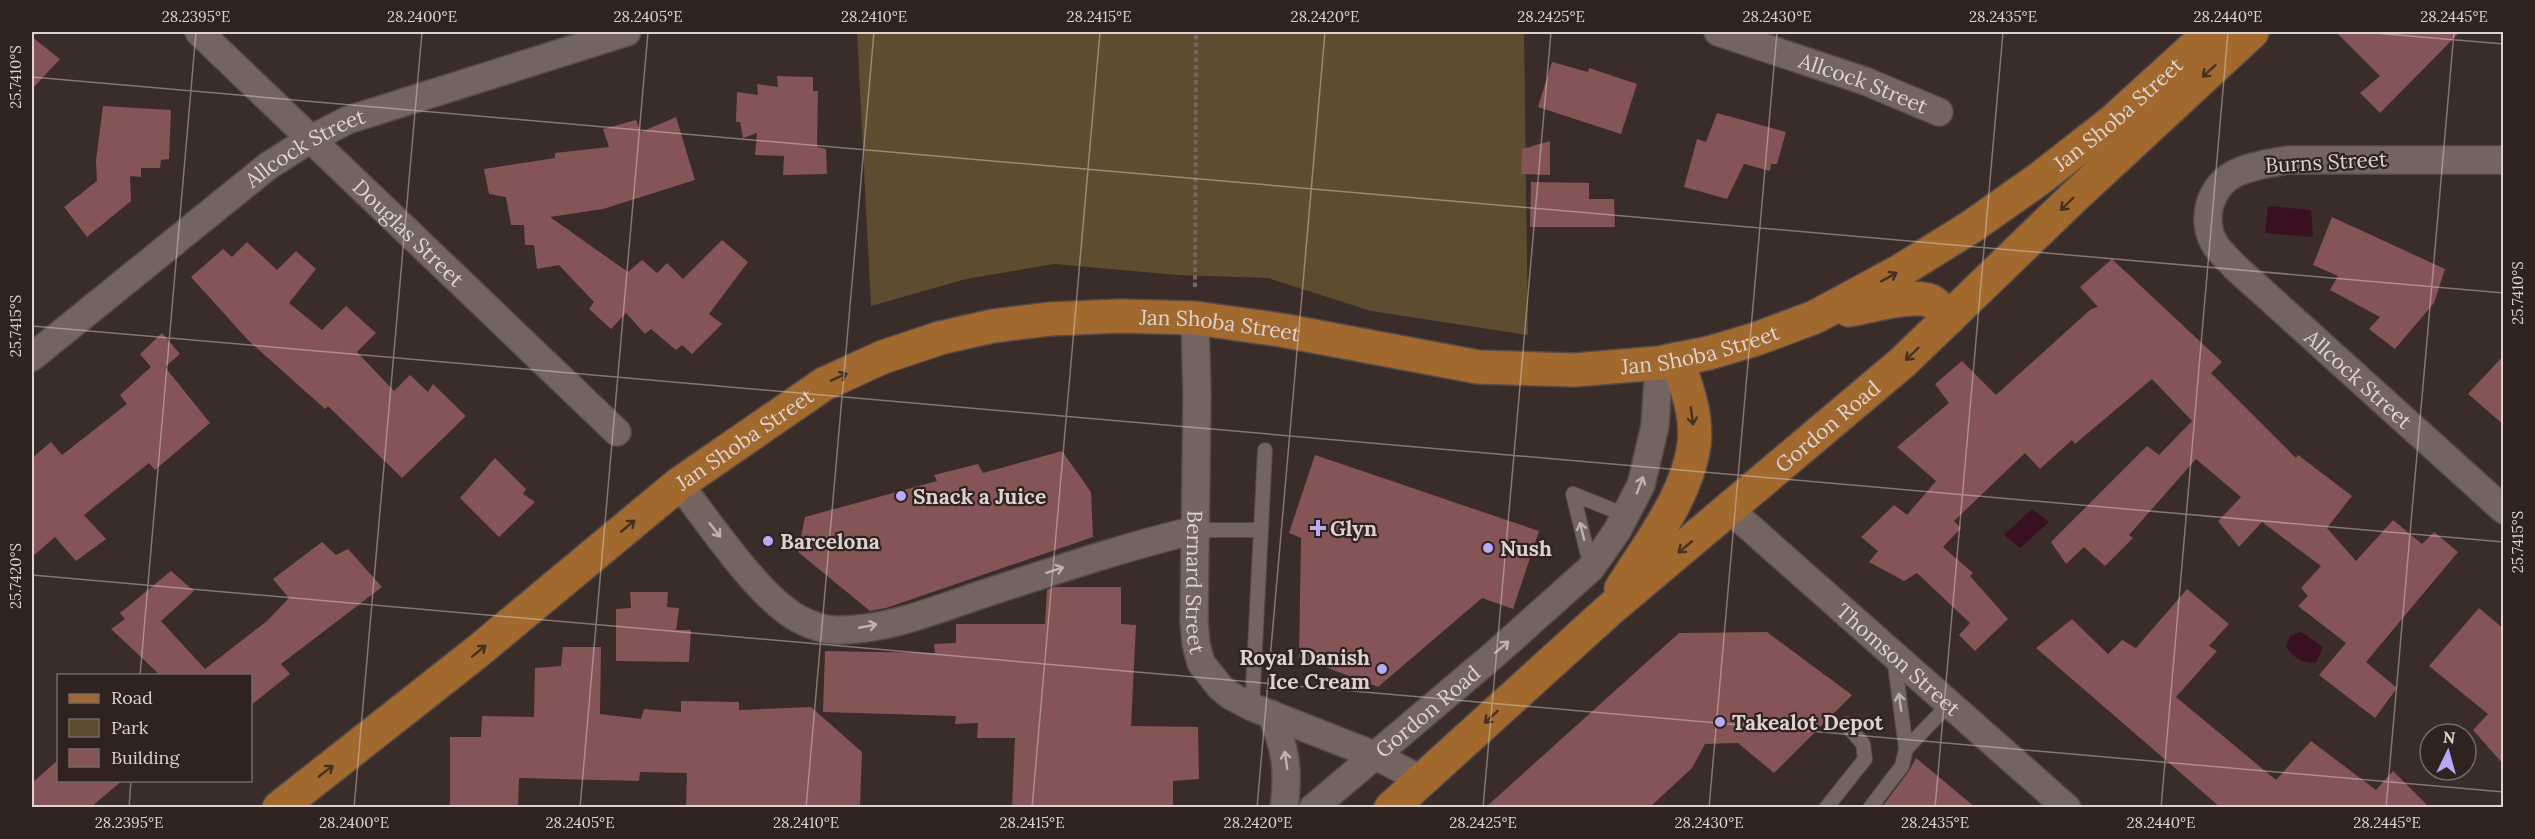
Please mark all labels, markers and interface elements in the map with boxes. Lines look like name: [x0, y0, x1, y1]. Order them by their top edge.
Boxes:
text: 28.2395°E: [162, 7, 230, 26]
text: 28.2400°E: [387, 7, 457, 26]
text: 28.2405°E: [614, 7, 682, 26]
text: 28.2410°E: [841, 7, 907, 26]
text: 28.2415°E: [1066, 7, 1132, 26]
text: 28.2420°E: [1291, 7, 1359, 26]
text: 28.2425°E: [1517, 7, 1585, 26]
text: 28.2430°E: [1742, 7, 1812, 26]
text: 28.2435°E: [1969, 7, 2037, 26]
text: 28.2440°E: [2194, 7, 2262, 26]
text: 28.2445°E: [2420, 7, 2488, 26]
text: 25.7410°S: [6, 45, 25, 109]
street label: Allcock Street: [1795, 46, 1933, 120]
street label: Jan Shoba Street: [2047, 51, 2189, 177]
one-way arrow: [2202, 64, 2217, 78]
street label: Allcock Street: [238, 102, 369, 194]
street label: Burns Street: [2264, 145, 2389, 179]
street label: Douglas Street: [347, 173, 471, 293]
one-way arrow: [2059, 197, 2074, 211]
text: 25.7410°S: [2508, 261, 2527, 325]
one-way arrow: [1880, 271, 1898, 282]
text: 25.7415°S: [6, 295, 25, 357]
street label: Jan Shoba Street: [1138, 303, 1303, 347]
street label: Jan Shoba Street: [1619, 318, 1783, 380]
street label: Allcock Street: [2299, 323, 2419, 435]
one-way arrow: [1904, 347, 1919, 362]
one-way arrow: [829, 371, 847, 383]
street label: Gordon Road: [1769, 374, 1885, 478]
street label: Jan Shoba Street: [669, 382, 819, 497]
one-way arrow: [1687, 405, 1698, 425]
one-way arrow: [1635, 476, 1646, 495]
place label: Snack a Juice: [913, 483, 1046, 510]
marker: Snack a Juice: [894, 489, 908, 503]
street label: Bernard Street: [1180, 510, 1212, 658]
text: 25.7415°S: [2508, 511, 2527, 573]
place label: Glyn: [1330, 515, 1377, 542]
one-way arrow: [620, 519, 636, 532]
one-way arrow: [708, 521, 721, 537]
marker: Glyn: [1311, 521, 1325, 535]
one-way arrow: [1575, 522, 1587, 541]
place label: Barcelona: [780, 528, 880, 555]
marker: Barcelona: [761, 534, 775, 548]
place label: Nush: [1500, 535, 1552, 562]
one-way arrow: [1678, 540, 1693, 554]
marker: Nush: [1481, 541, 1495, 555]
text: 25.7420°S: [6, 543, 25, 609]
one-way arrow: [1045, 564, 1064, 575]
street label: Thomson Street: [1831, 597, 1967, 722]
one-way arrow: [858, 620, 877, 631]
one-way arrow: [1494, 640, 1509, 654]
one-way arrow: [470, 644, 486, 657]
place label: Royal Danish Ice Cream: [1239, 644, 1370, 695]
street label: Gordon Road: [1369, 659, 1485, 763]
marker: Royal Danish Ice Cream: [1375, 662, 1389, 676]
legend: [57, 674, 252, 782]
text: Road: [111, 686, 153, 709]
one-way arrow: [1894, 692, 1905, 712]
place label: Takealot Depot: [1732, 709, 1884, 736]
one-way arrow: [1483, 710, 1498, 724]
marker: Takealot Depot: [1713, 715, 1727, 729]
text: Park: [111, 716, 149, 739]
north arrow: [2418, 722, 2478, 782]
text: N: [2442, 727, 2456, 748]
text: Building: [111, 746, 181, 769]
one-way arrow: [1280, 750, 1291, 770]
one-way arrow: [317, 765, 333, 778]
text: 28.2395°E: [95, 813, 163, 832]
text: 28.2400°E: [319, 813, 389, 832]
text: 28.2405°E: [546, 813, 614, 832]
text: 28.2410°E: [773, 813, 839, 832]
text: 28.2415°E: [999, 813, 1065, 832]
text: 28.2420°E: [1224, 813, 1292, 832]
text: 28.2425°E: [1449, 813, 1517, 832]
text: 28.2430°E: [1674, 813, 1744, 832]
text: 28.2435°E: [1901, 813, 1969, 832]
text: 28.2440°E: [2127, 813, 2195, 832]
text: 28.2445°E: [2353, 813, 2421, 832]

